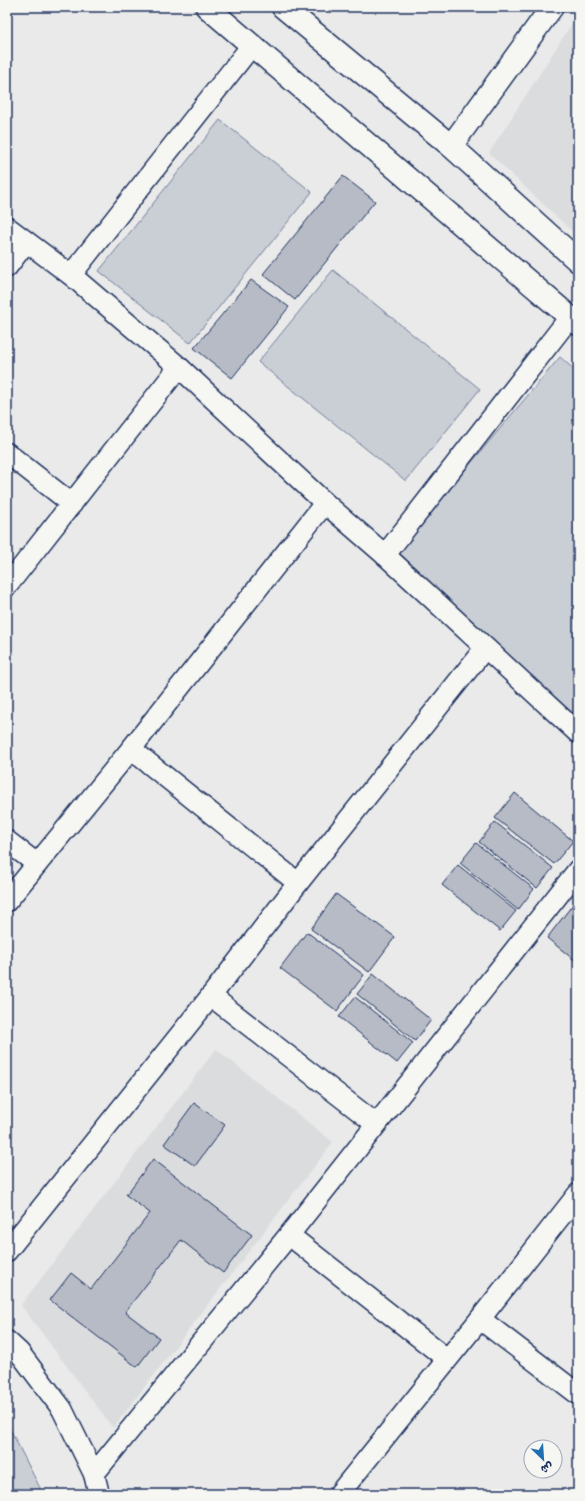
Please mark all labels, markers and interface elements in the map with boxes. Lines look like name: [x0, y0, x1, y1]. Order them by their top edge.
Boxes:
north arrow: [523, 1439, 563, 1479]
text: ش: [539, 1459, 555, 1476]

